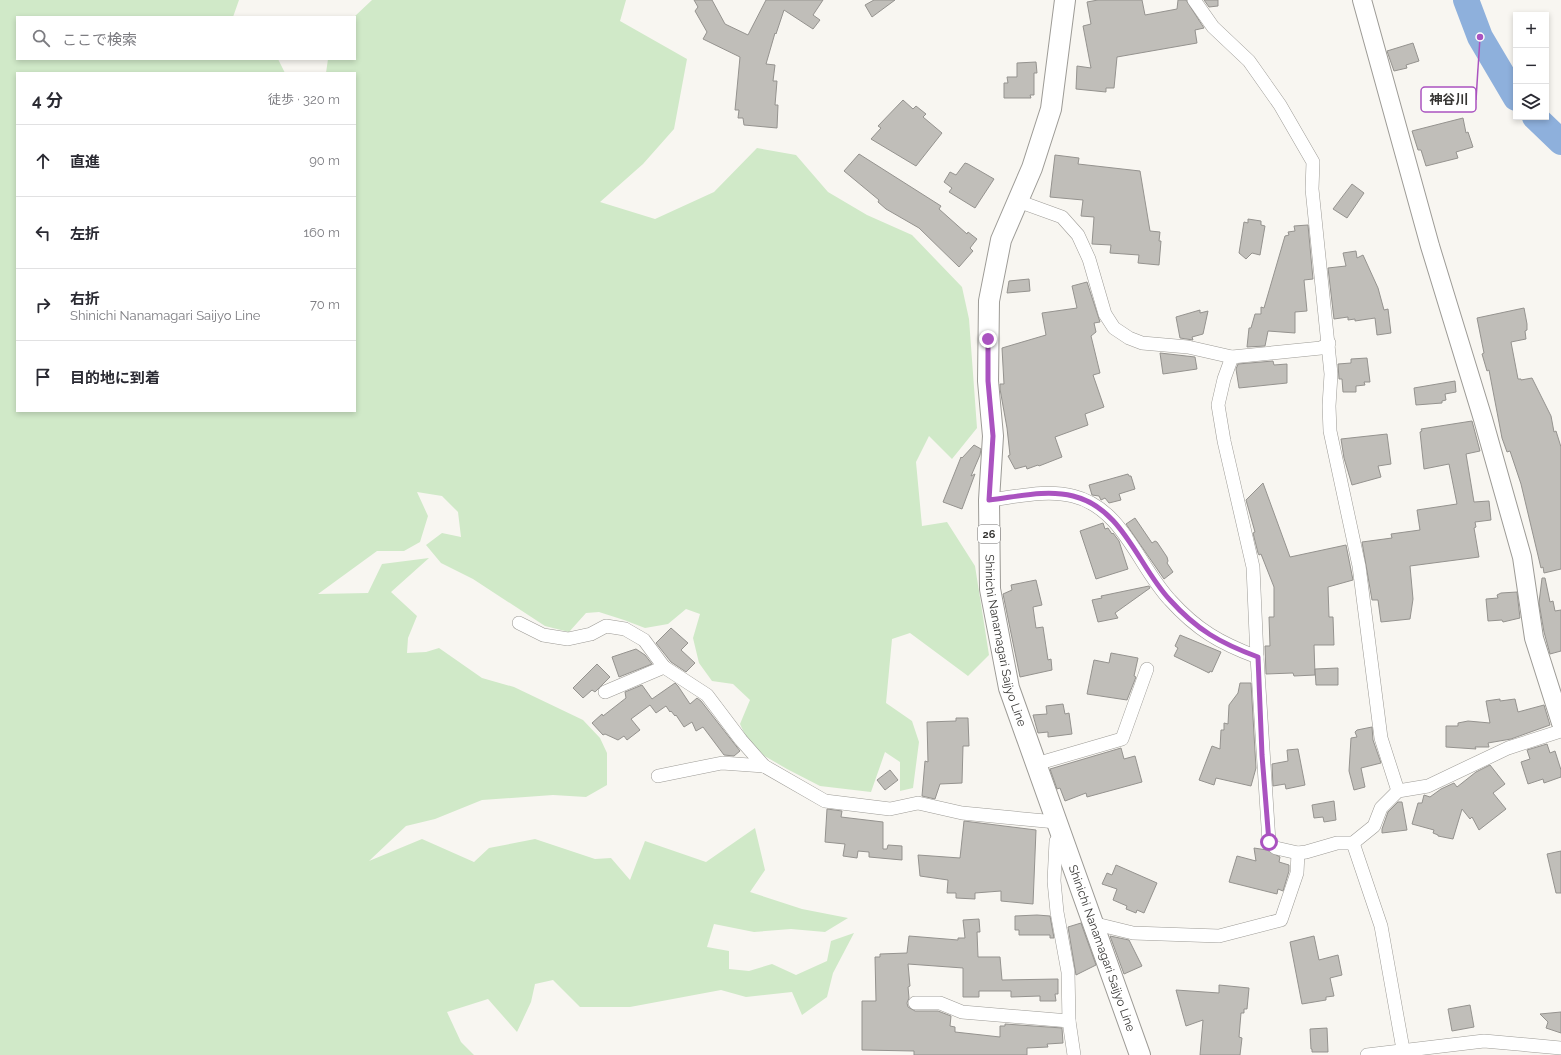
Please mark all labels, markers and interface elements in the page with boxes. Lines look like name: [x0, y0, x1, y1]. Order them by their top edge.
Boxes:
map controls: [1513, 12, 1549, 120]
button: +: [1513, 12, 1549, 48]
search box: [16, 16, 356, 60]
icon: search: [30, 27, 52, 49]
text: ここで検索: [62, 31, 137, 49]
button: −: [1513, 48, 1549, 84]
button: layers: [1513, 84, 1549, 120]
callout: 神谷川: [1421, 87, 1476, 112]
text: 4 分: [32, 90, 63, 110]
text: 徒歩 · 320 m: [268, 92, 340, 107]
text: 神谷川: [1429, 92, 1469, 107]
icon: ahead: [32, 150, 54, 172]
text: 直進: [70, 153, 100, 171]
text: 90 m: [309, 153, 340, 168]
icon: left: [32, 222, 54, 244]
text: 左折: [70, 225, 100, 243]
text: 160 m: [303, 225, 340, 240]
text: 右折: [70, 290, 100, 308]
icon: right: [32, 294, 54, 316]
text: 70 m: [310, 297, 340, 312]
text: Shinichi Nanamagari Saijyo Line: [70, 308, 260, 323]
route end: [979, 330, 997, 348]
icon: arrive: [32, 366, 54, 388]
text: 目的地に到着: [70, 369, 160, 387]
road number: 26: [978, 525, 1000, 543]
street label: Shinichi Nanamagari Saijyo Line: [983, 554, 1029, 728]
route start: [1260, 833, 1278, 851]
street label: Shinichi Nanamagari Saijyo Line: [1066, 863, 1138, 1034]

